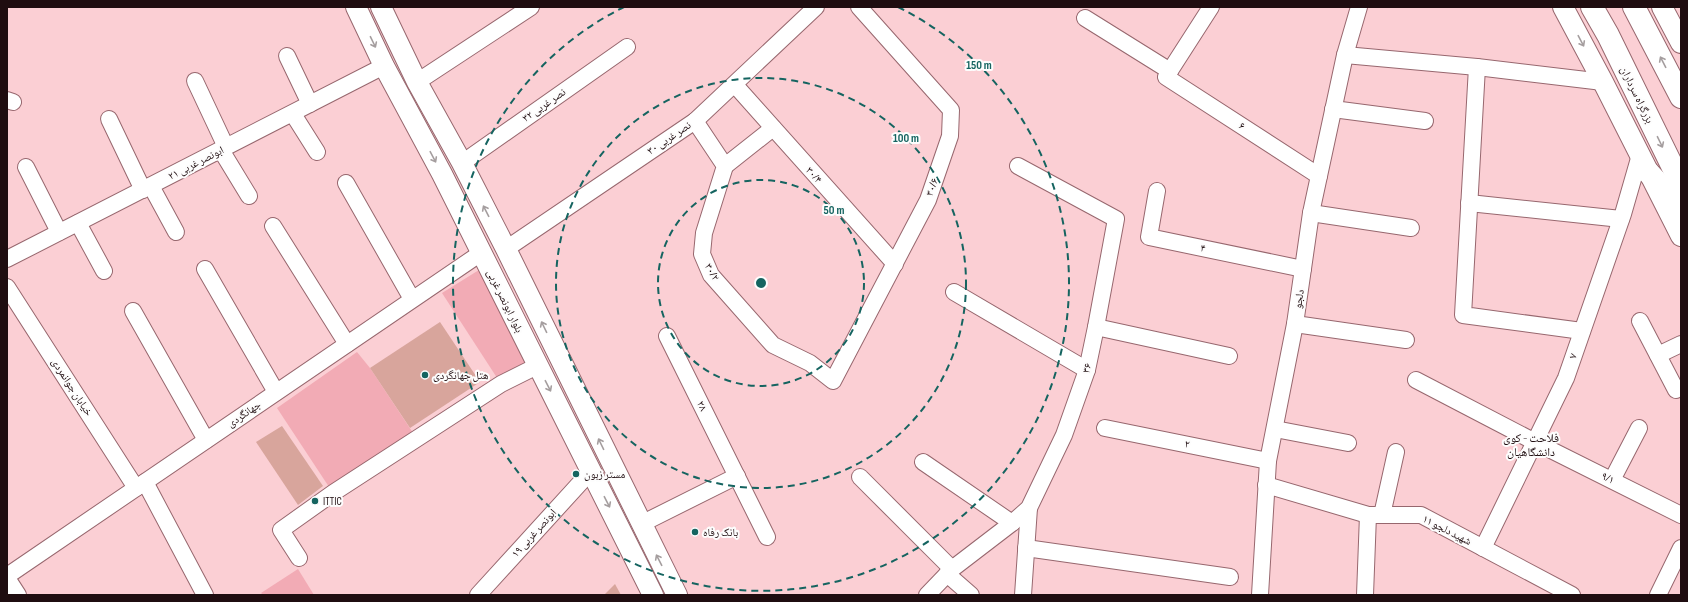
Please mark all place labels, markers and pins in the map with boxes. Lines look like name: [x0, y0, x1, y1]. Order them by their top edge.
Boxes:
centre of rings: [754, 276, 768, 290]
place label: هتل جهانگردی: [433, 369, 489, 382]
marker: هتل جهانگردی: [420, 370, 430, 380]
place label: مستر زبون: [584, 468, 625, 481]
marker: مستر زبون: [571, 469, 581, 479]
place label: ITTIC: [323, 495, 342, 508]
marker: ITTIC: [310, 496, 320, 506]
place label: بانک رفاه: [703, 526, 738, 539]
marker: بانک رفاه: [690, 527, 700, 537]

